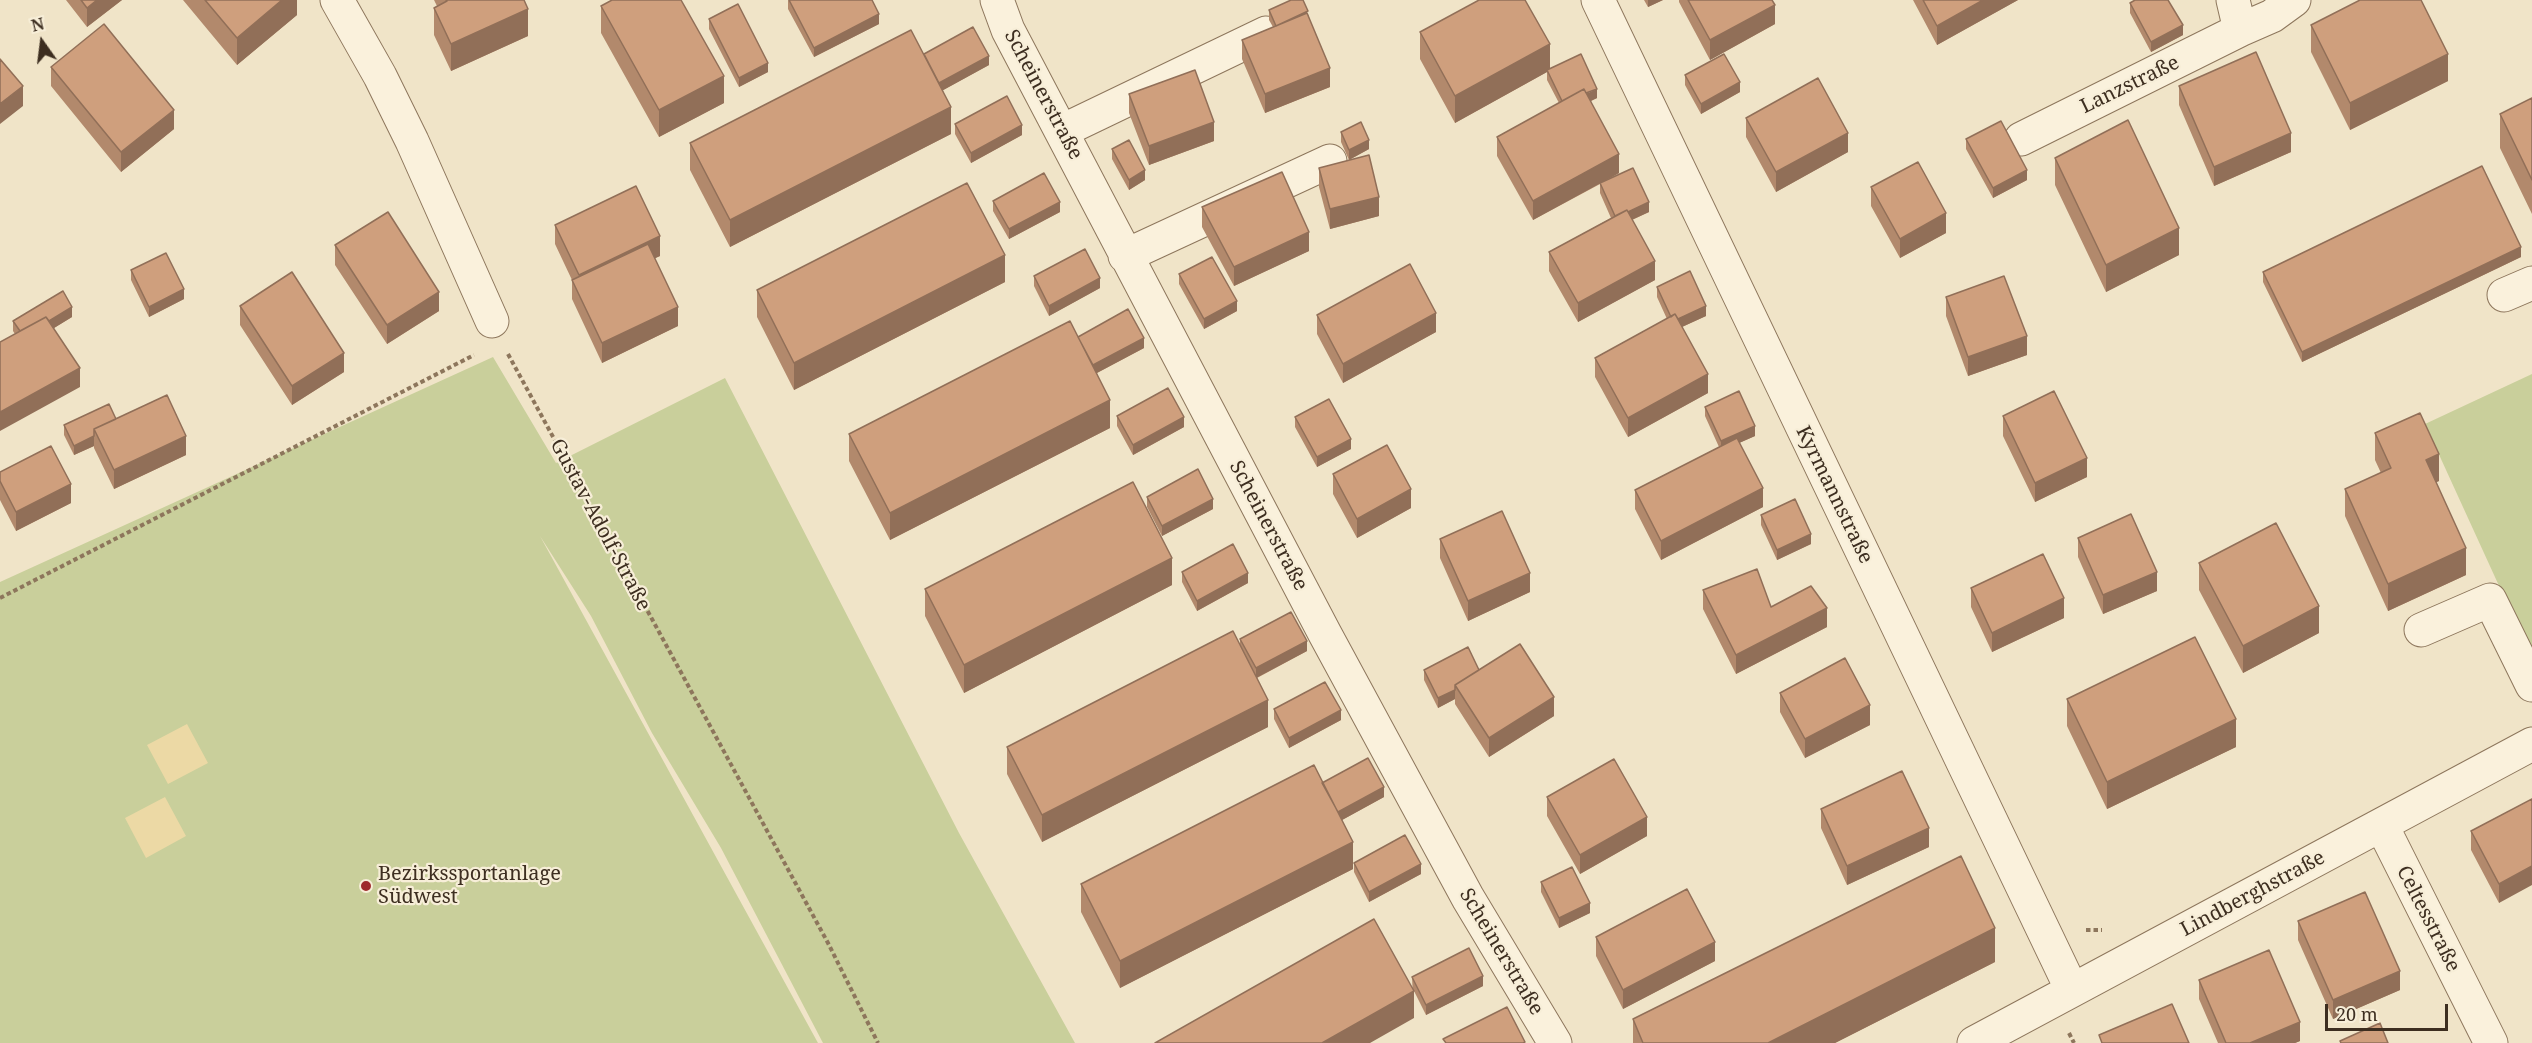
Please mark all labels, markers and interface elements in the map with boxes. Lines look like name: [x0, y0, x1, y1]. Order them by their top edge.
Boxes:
north arrow: [12, 12, 72, 72]
text: N: [29, 12, 46, 37]
street label: Scheinerstraße: [999, 26, 1087, 164]
street label: Lanzstraße: [2077, 51, 2183, 119]
street label: Kyrmannstraße: [1790, 422, 1878, 568]
street label: Gustav-Adolf-Straße: [545, 435, 655, 615]
street label: Scheinerstraße: [1224, 457, 1312, 595]
street label: Lindberghstraße: [2177, 846, 2329, 942]
place label: Bezirkssportanlage Südwest: [378, 862, 561, 909]
street label: Celtesstraße: [2391, 862, 2465, 976]
marker: Bezirkssportanlage Südwest: [359, 879, 373, 893]
street label: Scheinerstraße: [1454, 884, 1548, 1020]
scale bar: [2328, 992, 2451, 1030]
text: 20 m: [2336, 1002, 2378, 1026]

